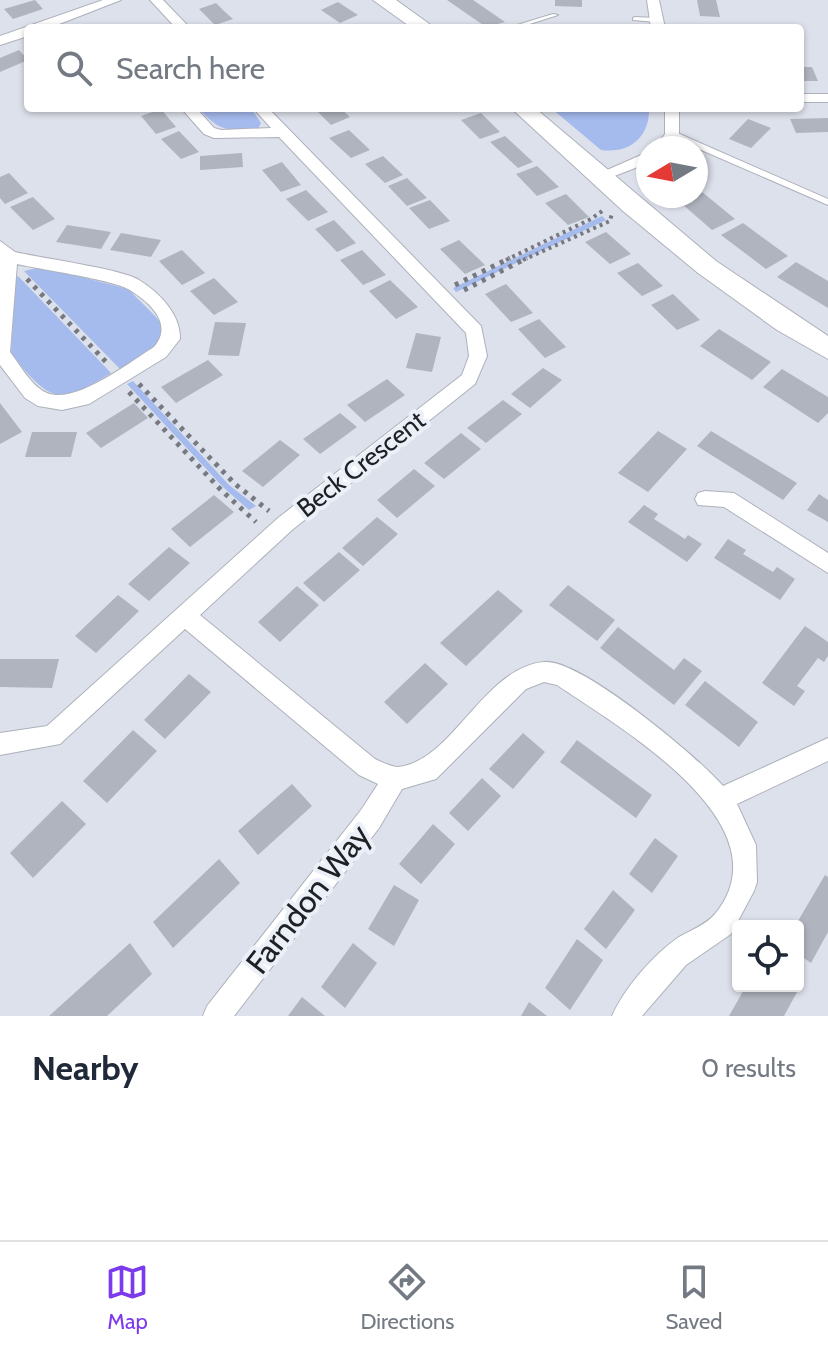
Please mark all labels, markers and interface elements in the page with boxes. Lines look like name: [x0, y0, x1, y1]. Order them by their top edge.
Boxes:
search box: [24, 24, 804, 112]
icon: search: [52, 46, 96, 90]
text: Search here: [116, 50, 265, 87]
north arrow: [636, 136, 708, 208]
street label: Beck Crescent: [290, 404, 432, 524]
street label: Farndon Way: [237, 816, 378, 981]
map controls: [732, 920, 804, 992]
button: locate: [732, 920, 804, 992]
text: Nearby: [32, 1047, 139, 1089]
text: 0 results: [701, 1052, 796, 1084]
tab: Map: [105, 1260, 149, 1335]
tab: Directions: [360, 1260, 454, 1335]
tab: Saved: [665, 1260, 723, 1335]

